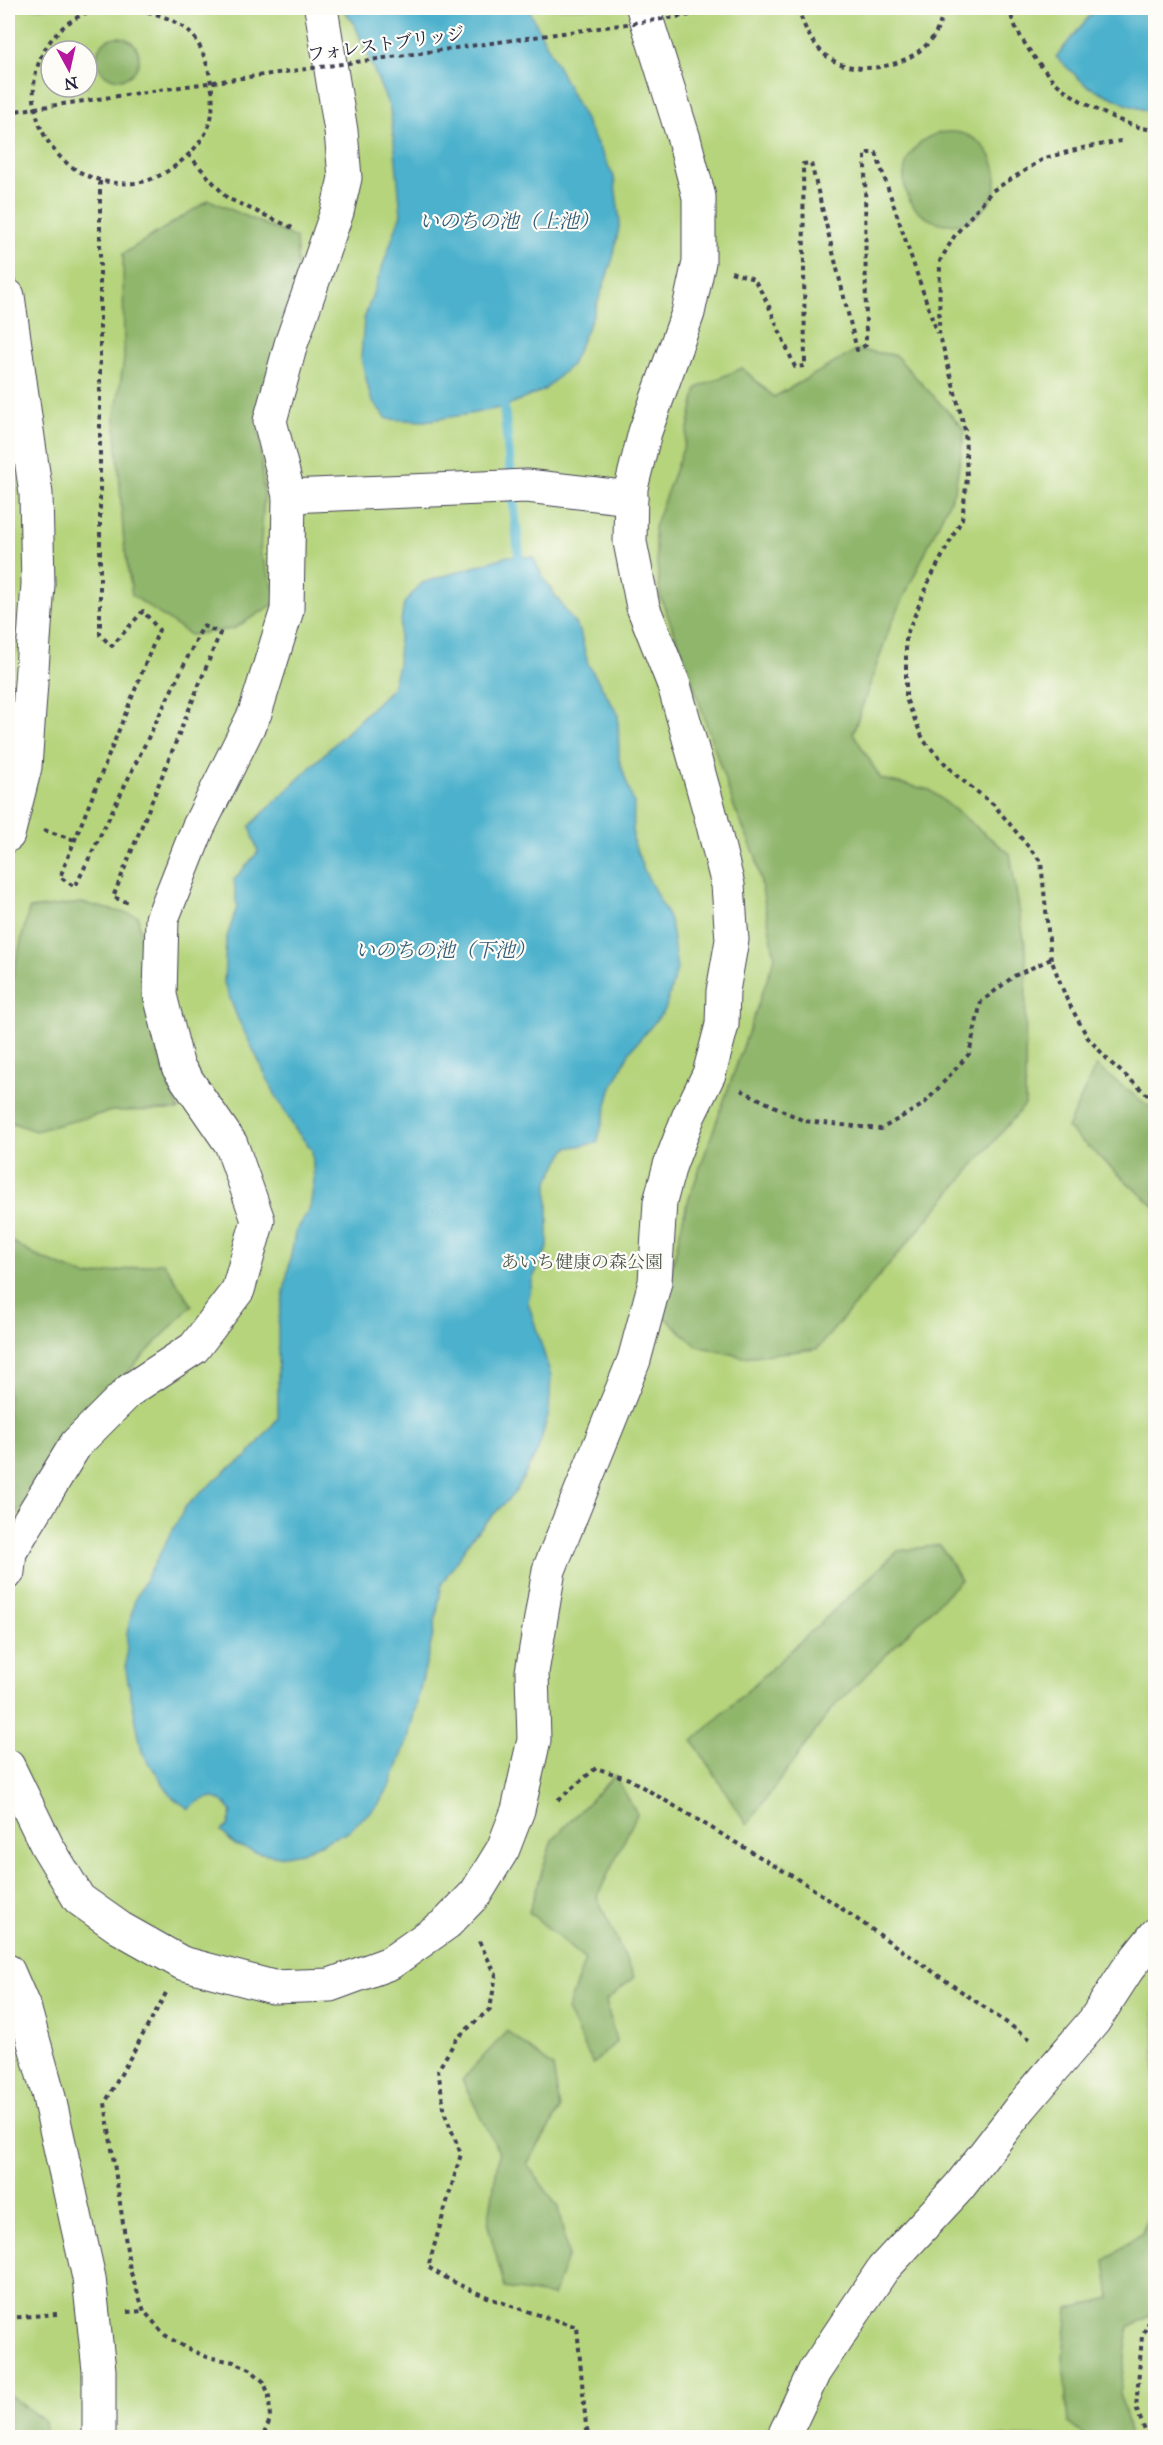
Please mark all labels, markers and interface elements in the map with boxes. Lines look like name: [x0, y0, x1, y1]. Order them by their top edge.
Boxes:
street label: フォレストブリッジ: [306, 22, 466, 66]
north arrow: [39, 39, 99, 99]
text: N: [63, 73, 79, 94]
water label: いのちの池（上池）: [419, 209, 599, 233]
water label: いのちの池（下池）: [355, 938, 535, 962]
park label: あいち健康の森公園: [501, 1251, 663, 1273]

